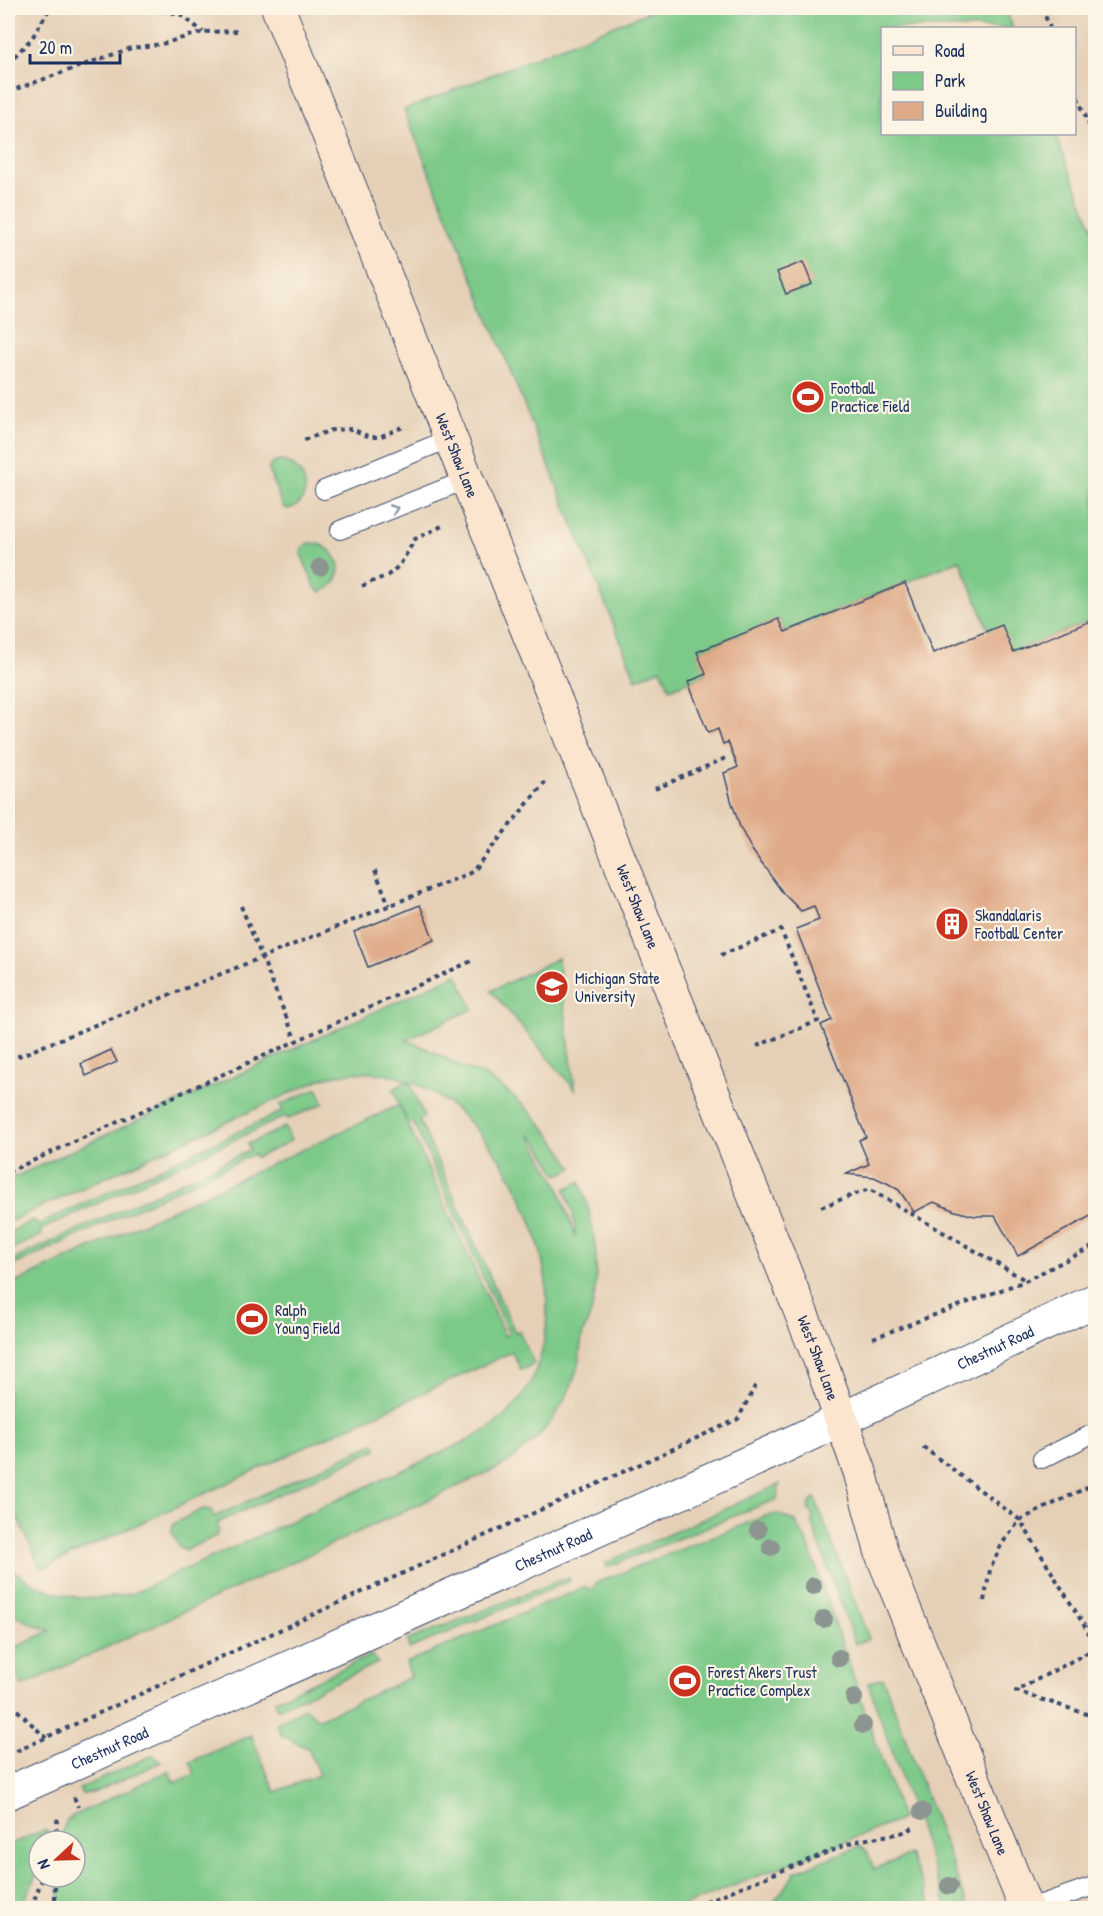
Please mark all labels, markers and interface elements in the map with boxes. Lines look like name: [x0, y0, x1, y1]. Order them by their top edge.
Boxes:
scale bar: [30, 27, 120, 65]
legend: [881, 27, 1076, 135]
text: 20 m: [39, 35, 72, 60]
text: Road: [935, 38, 965, 63]
text: Park: [935, 68, 966, 93]
text: Building: [935, 98, 987, 123]
place label: Football Practice Field: [830, 377, 909, 417]
sports icon: Football Practice Field: [790, 379, 826, 415]
street label: West Shaw Lane: [431, 410, 484, 501]
one-way arrow: [388, 503, 399, 516]
street label: West Shaw Lane: [611, 861, 665, 952]
place label: Skandalaris Football Center: [974, 904, 1063, 944]
building icon: Skandalaris Football Center: [934, 906, 970, 942]
place label: Michigan State University: [575, 967, 661, 1007]
school or university icon: Michigan State University: [534, 969, 570, 1005]
place label: Ralph Young Field: [275, 1299, 339, 1339]
sports icon: Ralph Young Field: [234, 1301, 270, 1337]
street label: West Shaw Lane: [792, 1312, 845, 1404]
street label: Chestnut Road: [953, 1320, 1037, 1375]
street label: Chestnut Road: [511, 1523, 595, 1577]
place label: Forest Akers Trust Practice Complex: [707, 1661, 817, 1701]
sports icon: Forest Akers Trust Practice Complex: [667, 1663, 703, 1699]
street label: Chestnut Road: [67, 1721, 152, 1775]
street label: West Shaw Lane: [960, 1768, 1015, 1859]
north arrow: [27, 1829, 87, 1889]
text: N: [31, 1856, 55, 1873]

